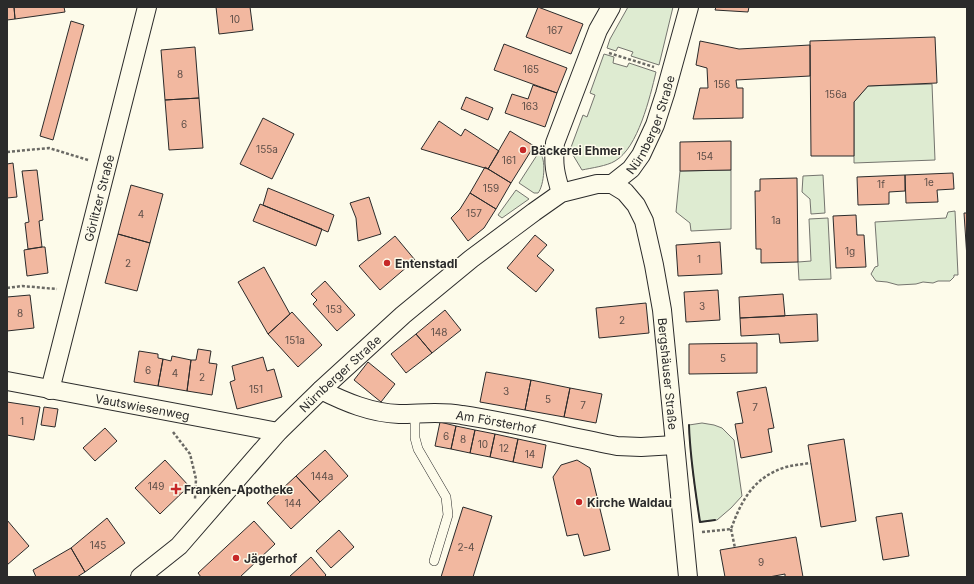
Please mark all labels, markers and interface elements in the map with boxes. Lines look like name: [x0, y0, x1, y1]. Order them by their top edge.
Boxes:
house number: 10: [230, 13, 240, 25]
house number: 167: [547, 24, 563, 36]
house number: 165: [523, 63, 539, 75]
house number: 8: [177, 68, 183, 80]
street label: Nürnberger Straße: [622, 74, 677, 177]
house number: 156: [714, 78, 730, 90]
house number: 156a: [825, 88, 847, 100]
house number: 163: [522, 100, 538, 112]
house number: 6: [181, 118, 187, 130]
house number: 155a: [256, 143, 278, 155]
place label: Bäckerei Ehmer: [531, 143, 623, 158]
marker: Bäckerei Ehmer: [518, 145, 528, 155]
house number: 154: [697, 150, 713, 162]
street label: Görlitzer Straße: [80, 153, 117, 243]
house number: 161: [502, 154, 516, 166]
house number: 1e: [924, 176, 934, 188]
house number: 1f: [877, 178, 885, 190]
house number: 159: [483, 182, 499, 194]
house number: 157: [466, 207, 482, 219]
house number: 4: [138, 208, 144, 220]
house number: 1a: [771, 214, 781, 226]
house number: 1g: [845, 245, 855, 257]
house number: 1: [697, 253, 701, 265]
place label: Entenstadl: [395, 256, 458, 271]
house number: 2: [125, 257, 131, 269]
marker: Entenstadl: [382, 258, 392, 268]
house number: 3: [699, 300, 705, 312]
house number: 153: [326, 303, 342, 315]
house number: 8: [17, 307, 23, 319]
house number: 2: [619, 314, 625, 326]
street label: Bergshäuser Straße: [655, 317, 681, 430]
house number: 148: [431, 326, 447, 338]
street label: Nürnberger Straße: [296, 332, 384, 415]
house number: 151a: [285, 334, 305, 346]
house number: 5: [720, 352, 726, 364]
house number: 6: [145, 364, 151, 376]
house number: 4: [172, 367, 178, 379]
house number: 2: [199, 371, 205, 383]
house number: 151: [249, 383, 263, 395]
house number: 3: [503, 385, 509, 397]
street label: Vautswiesenweg: [94, 390, 191, 423]
house number: 5: [545, 393, 551, 405]
house number: 7: [580, 399, 586, 411]
house number: 7: [752, 401, 758, 413]
street label: Am Försterhof: [455, 407, 538, 436]
house number: 1: [20, 415, 24, 427]
house number: 6: [443, 430, 449, 442]
house number: 8: [460, 433, 466, 445]
house number: 10: [478, 438, 488, 450]
house number: 12: [499, 442, 509, 454]
house number: 14: [525, 448, 535, 460]
house number: 144a: [311, 470, 333, 482]
house number: 149: [148, 480, 164, 492]
place label: Franken-Apotheke: [184, 482, 293, 497]
marker: Franken-Apotheke: [171, 484, 181, 494]
place label: Kirche Waldau: [587, 495, 672, 510]
house number: 144: [285, 497, 302, 509]
marker: Kirche Waldau: [574, 497, 584, 507]
house number: 145: [90, 539, 106, 551]
house number: 2-4: [457, 541, 475, 553]
place label: Jägerhof: [244, 551, 298, 566]
marker: Jägerhof: [231, 553, 241, 563]
house number: 9: [758, 556, 764, 568]

